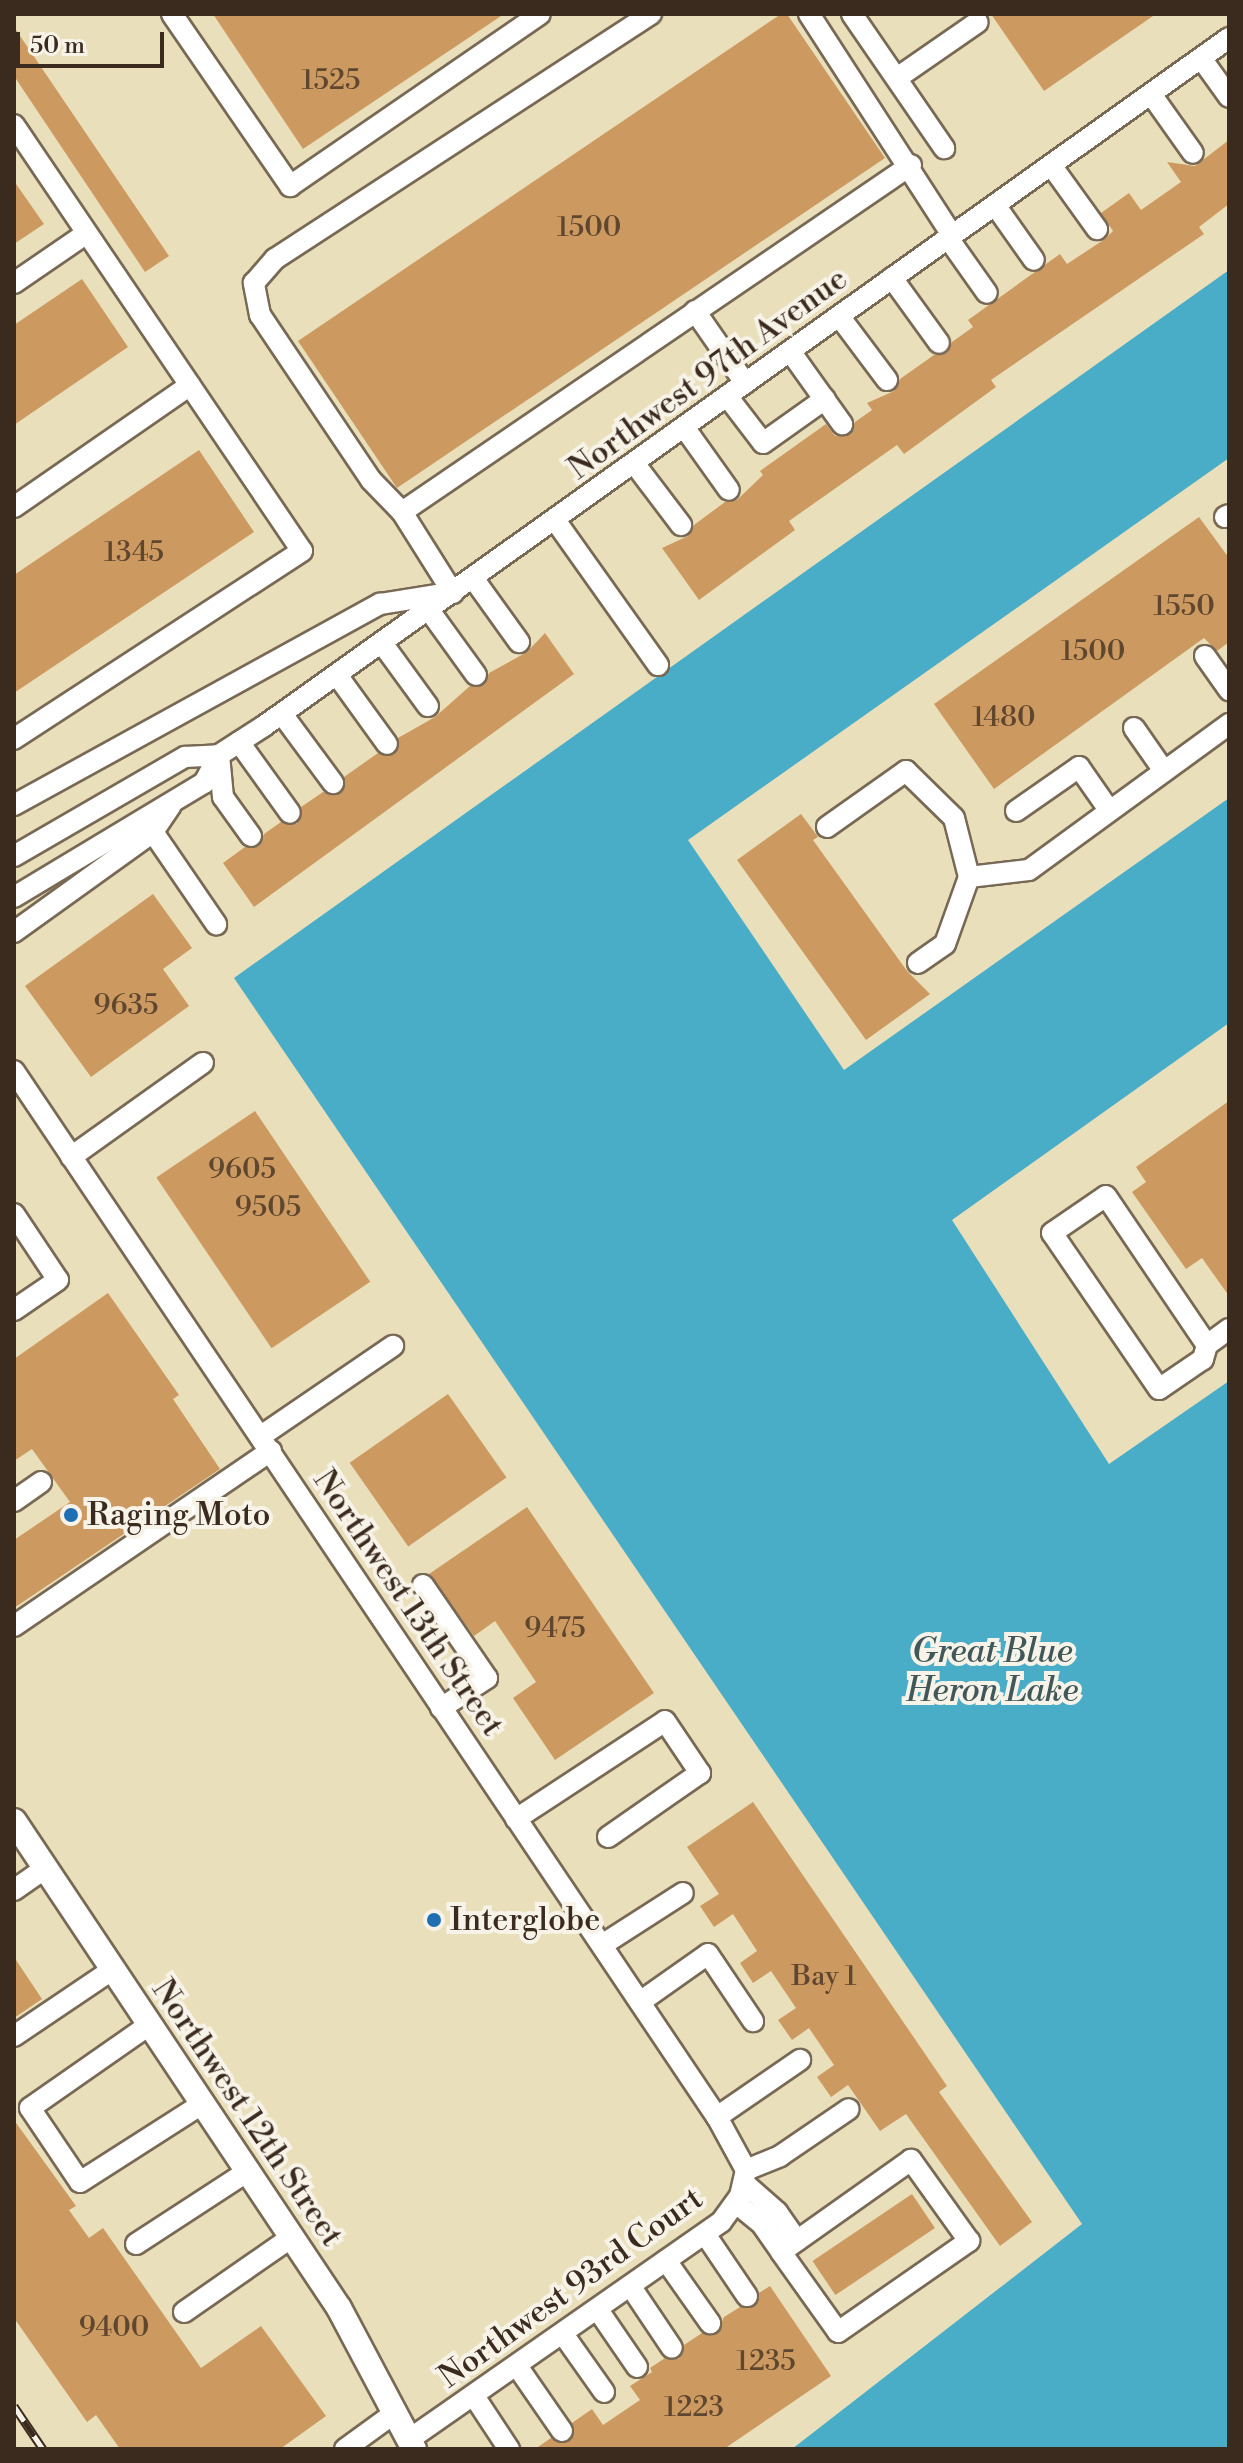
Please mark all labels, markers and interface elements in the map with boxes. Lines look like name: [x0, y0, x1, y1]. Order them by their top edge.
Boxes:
scale bar: [20, 16, 168, 66]
text: 50 m: [30, 31, 85, 61]
house number: 1525: [302, 64, 360, 98]
house number: 1500: [557, 211, 621, 245]
street label: Northwest 97th Avenue: [561, 260, 855, 488]
house number: 1345: [104, 536, 164, 570]
house number: 1550: [1153, 590, 1215, 624]
house number: 1500: [1061, 635, 1125, 669]
house number: 1480: [972, 701, 1036, 735]
house number: 9635: [94, 989, 158, 1023]
house number: 9605: [208, 1153, 276, 1187]
house number: 9505: [235, 1191, 301, 1225]
street label: Northwest 13th Street: [305, 1463, 511, 1743]
place label: Raging Moto: [87, 1496, 270, 1534]
marker: Raging Moto: [62, 1506, 80, 1524]
house number: 9475: [524, 1612, 586, 1646]
water label: Great Blue Heron Lake: [906, 1632, 1078, 1712]
place label: Interglobe: [450, 1901, 600, 1939]
marker: Interglobe: [425, 1911, 443, 1929]
house number: Bay 1: [791, 1960, 857, 1994]
street label: Northwest 12th Street: [143, 1972, 351, 2254]
street label: Northwest 93rd Court: [432, 2179, 710, 2397]
house number: 9400: [79, 2311, 149, 2345]
house number: 1235: [736, 2345, 796, 2379]
house number: 1223: [664, 2391, 724, 2425]

